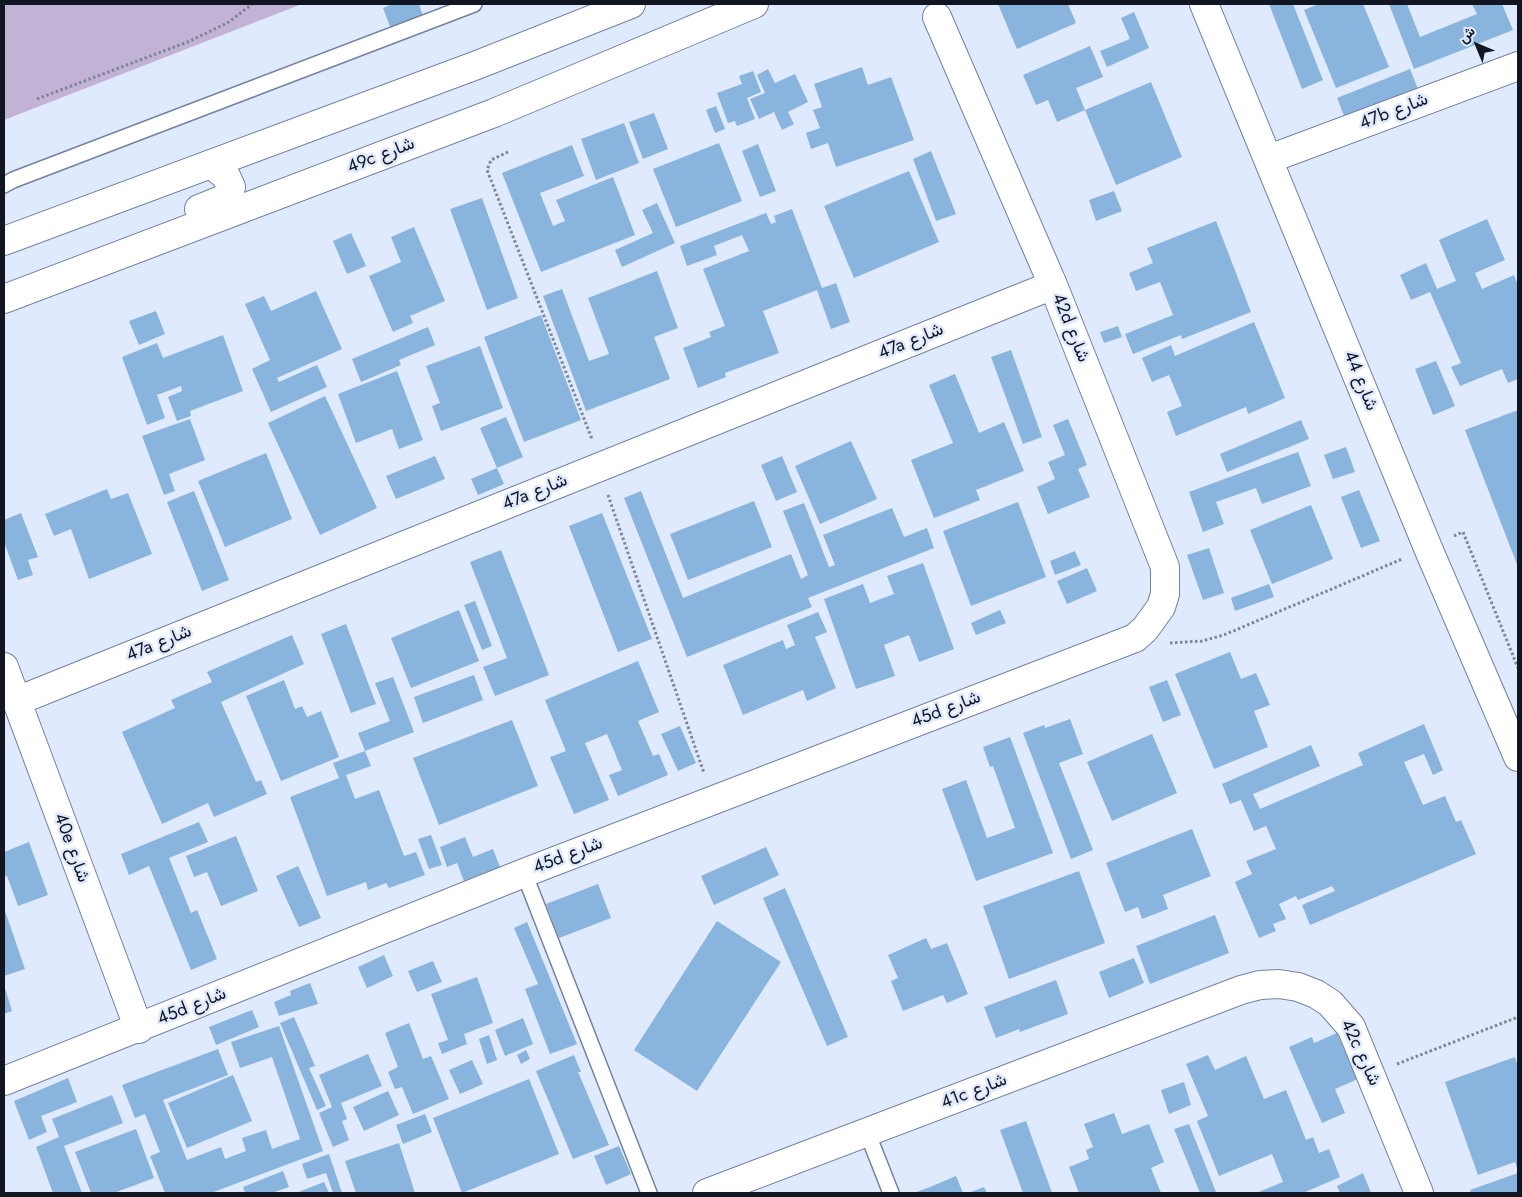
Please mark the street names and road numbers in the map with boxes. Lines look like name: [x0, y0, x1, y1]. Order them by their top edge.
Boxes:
street label: 47b شارع: [1357, 89, 1431, 135]
street label: 49c شارع: [344, 133, 418, 179]
street label: 42d شارع: [1046, 290, 1094, 366]
street label: 47a شارع: [875, 319, 947, 365]
street label: شارع 44: [1338, 348, 1382, 414]
street label: 47a شارع: [499, 470, 571, 516]
street label: 47a شارع: [123, 621, 195, 667]
street label: 45d شارع: [908, 687, 984, 733]
street label: 40e شارع: [49, 810, 93, 886]
street label: 45d شارع: [530, 833, 606, 879]
street label: 45d شارع: [154, 983, 230, 1031]
street label: 42c شارع: [1335, 1016, 1385, 1090]
street label: 41c شارع: [938, 1070, 1010, 1114]

